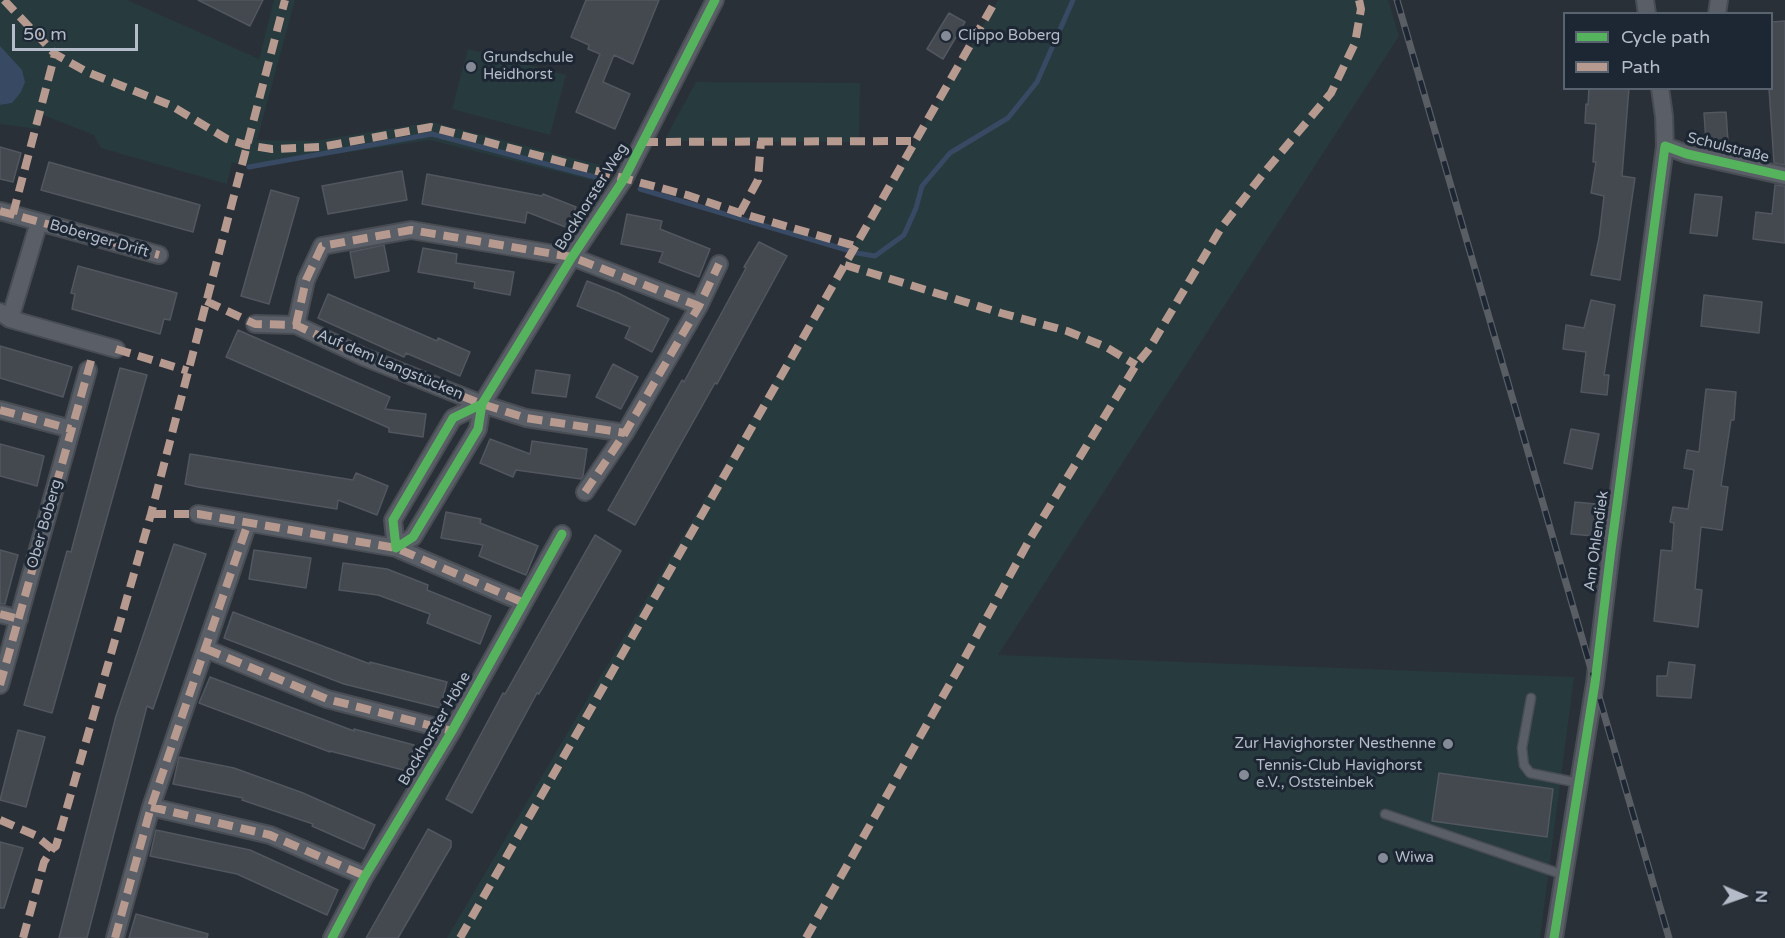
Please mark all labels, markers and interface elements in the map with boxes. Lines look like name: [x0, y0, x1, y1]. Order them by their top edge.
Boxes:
scale bar: [15, 12, 141, 50]
legend: [1563, 12, 1773, 90]
text: 50 m: [23, 23, 67, 45]
text: Cycle path: [1621, 26, 1710, 48]
place label: Clippo Boberg: [958, 27, 1060, 45]
marker: Clippo Boberg: [939, 29, 953, 43]
place label: Grundschule Heidhorst: [483, 49, 573, 84]
text: Path: [1621, 56, 1660, 78]
marker: Grundschule Heidhorst: [464, 60, 478, 74]
street label: Schulstraße: [1685, 129, 1771, 167]
street label: Bockhorster Weg: [552, 140, 632, 254]
street label: Boberger Drift: [47, 216, 151, 262]
street label: Auf dem Langstücken: [314, 326, 466, 404]
street label: Ober Boberg: [24, 477, 66, 571]
street label: Am Ohlendiek: [1581, 490, 1613, 592]
street label: Bockhorster Höhe: [395, 669, 475, 789]
place label: Zur Havighorster Nesthenne: [1234, 735, 1436, 753]
marker: Zur Havighorster Nesthenne: [1441, 737, 1455, 751]
place label: Tennis-Club Havighorst e.V., Oststeinbek: [1256, 757, 1422, 792]
marker: Tennis-Club Havighorst e.V., Oststeinbek: [1237, 768, 1251, 782]
place label: Wiwa: [1395, 849, 1434, 867]
marker: Wiwa: [1376, 851, 1390, 865]
north arrow: [1713, 866, 1773, 926]
text: N: [1751, 890, 1771, 903]

